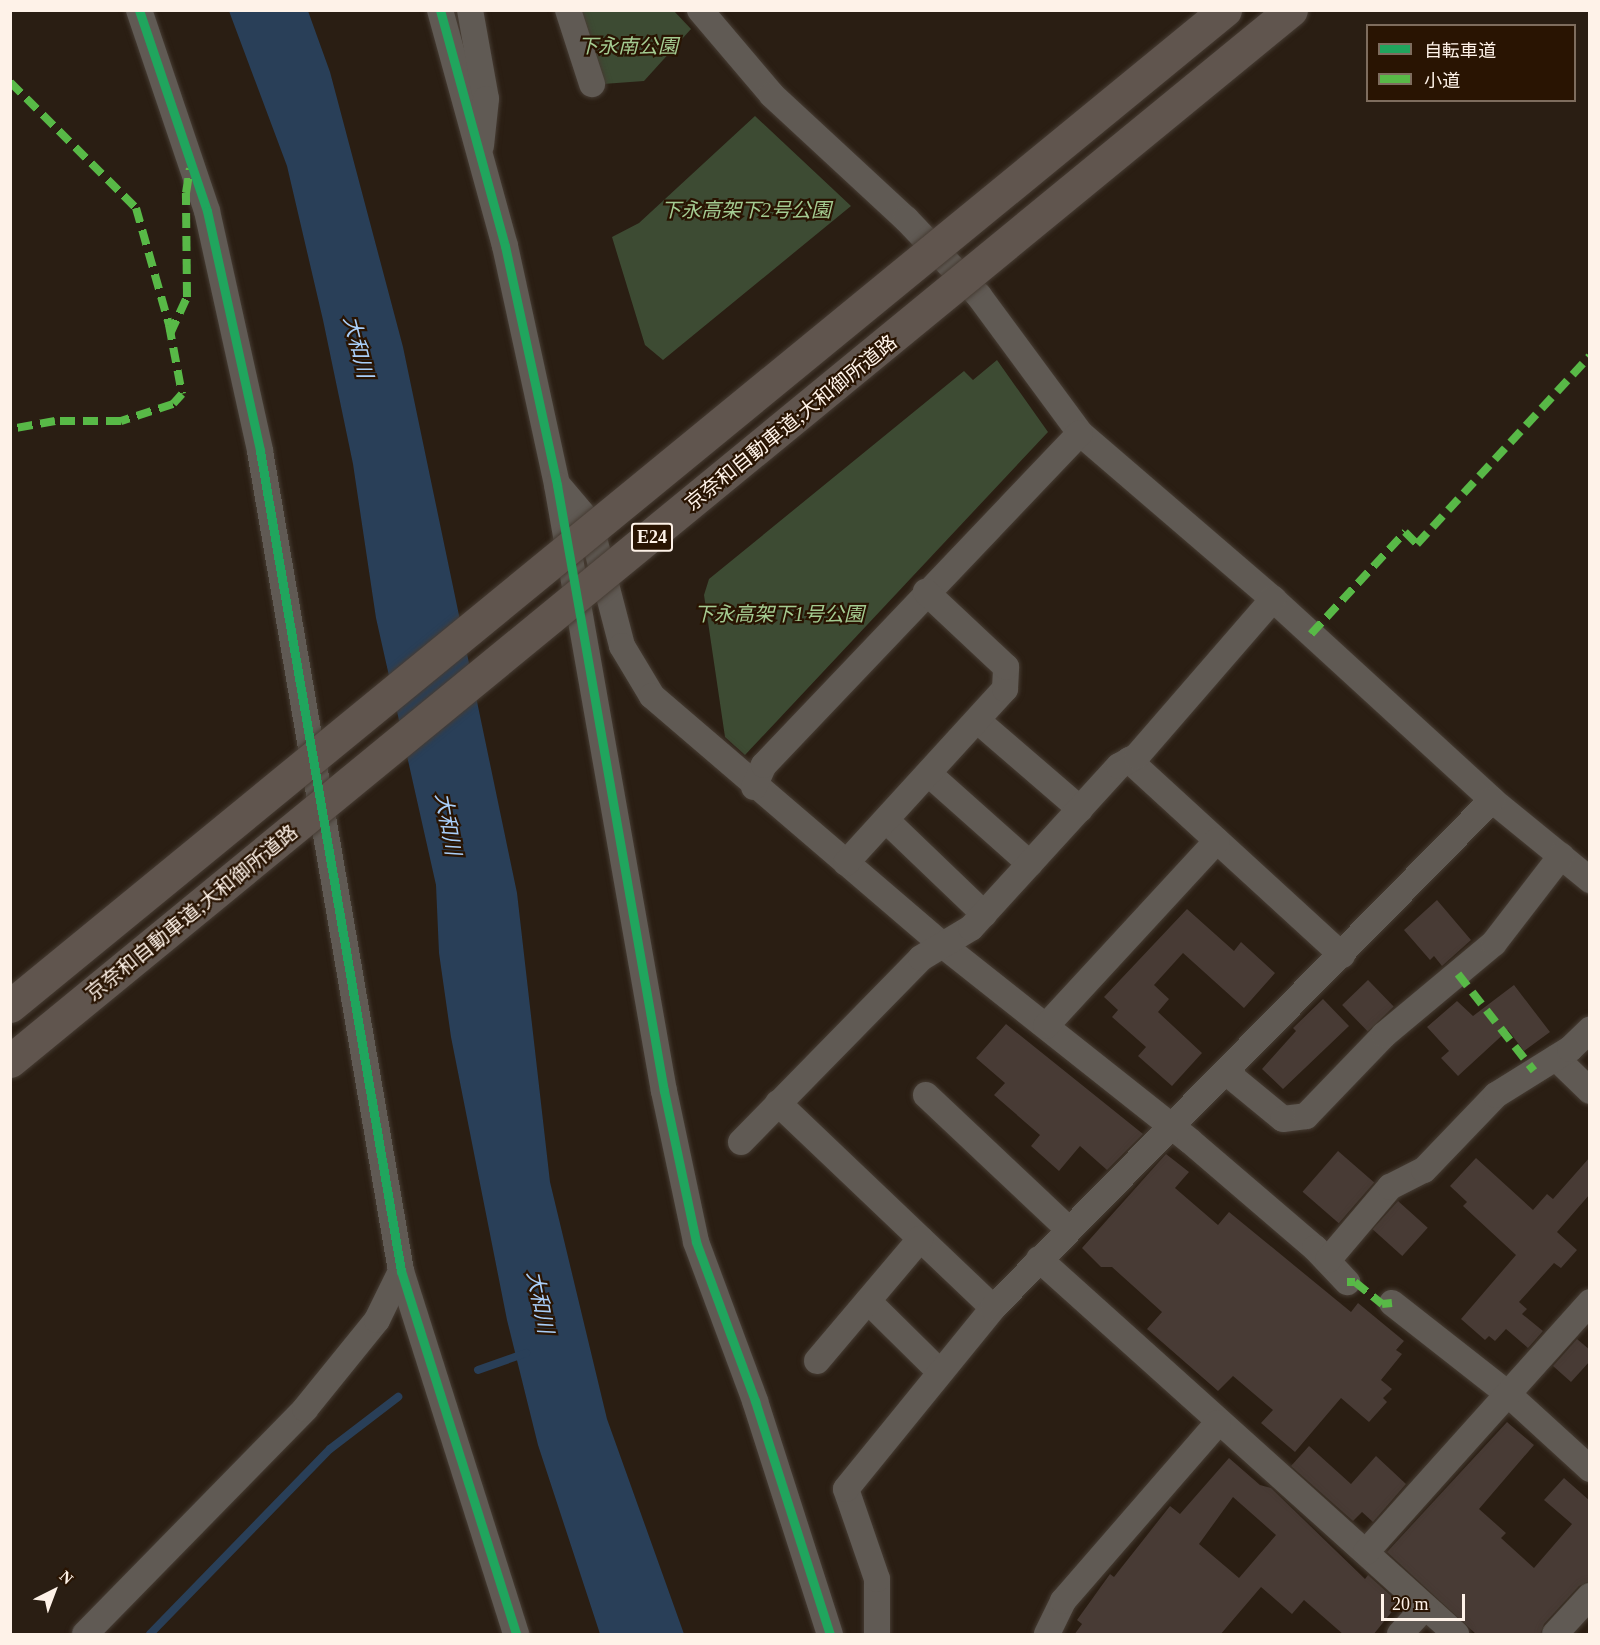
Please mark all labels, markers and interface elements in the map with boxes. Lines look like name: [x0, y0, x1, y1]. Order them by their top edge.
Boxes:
legend: [1366, 24, 1576, 102]
park label: 下永南公園: [578, 34, 678, 58]
text: 自転車道: [1424, 41, 1496, 61]
text: 小道: [1424, 71, 1460, 91]
park label: 下永高架下2号公園: [661, 198, 831, 222]
water label: 大和川: [338, 313, 378, 381]
street label: 京奈和自動車道;大和御所道路: [680, 330, 902, 516]
road number: E24: [630, 522, 674, 552]
park label: 下永高架下1号公園: [694, 602, 864, 626]
water label: 大和川: [430, 791, 466, 857]
street label: 京奈和自動車道;大和御所道路: [81, 820, 303, 1006]
water label: 大和川: [522, 1269, 558, 1335]
north arrow: [24, 1561, 84, 1621]
text: N: [56, 1567, 76, 1587]
scale bar: [1384, 1582, 1468, 1620]
text: 20 m: [1392, 1594, 1429, 1614]

